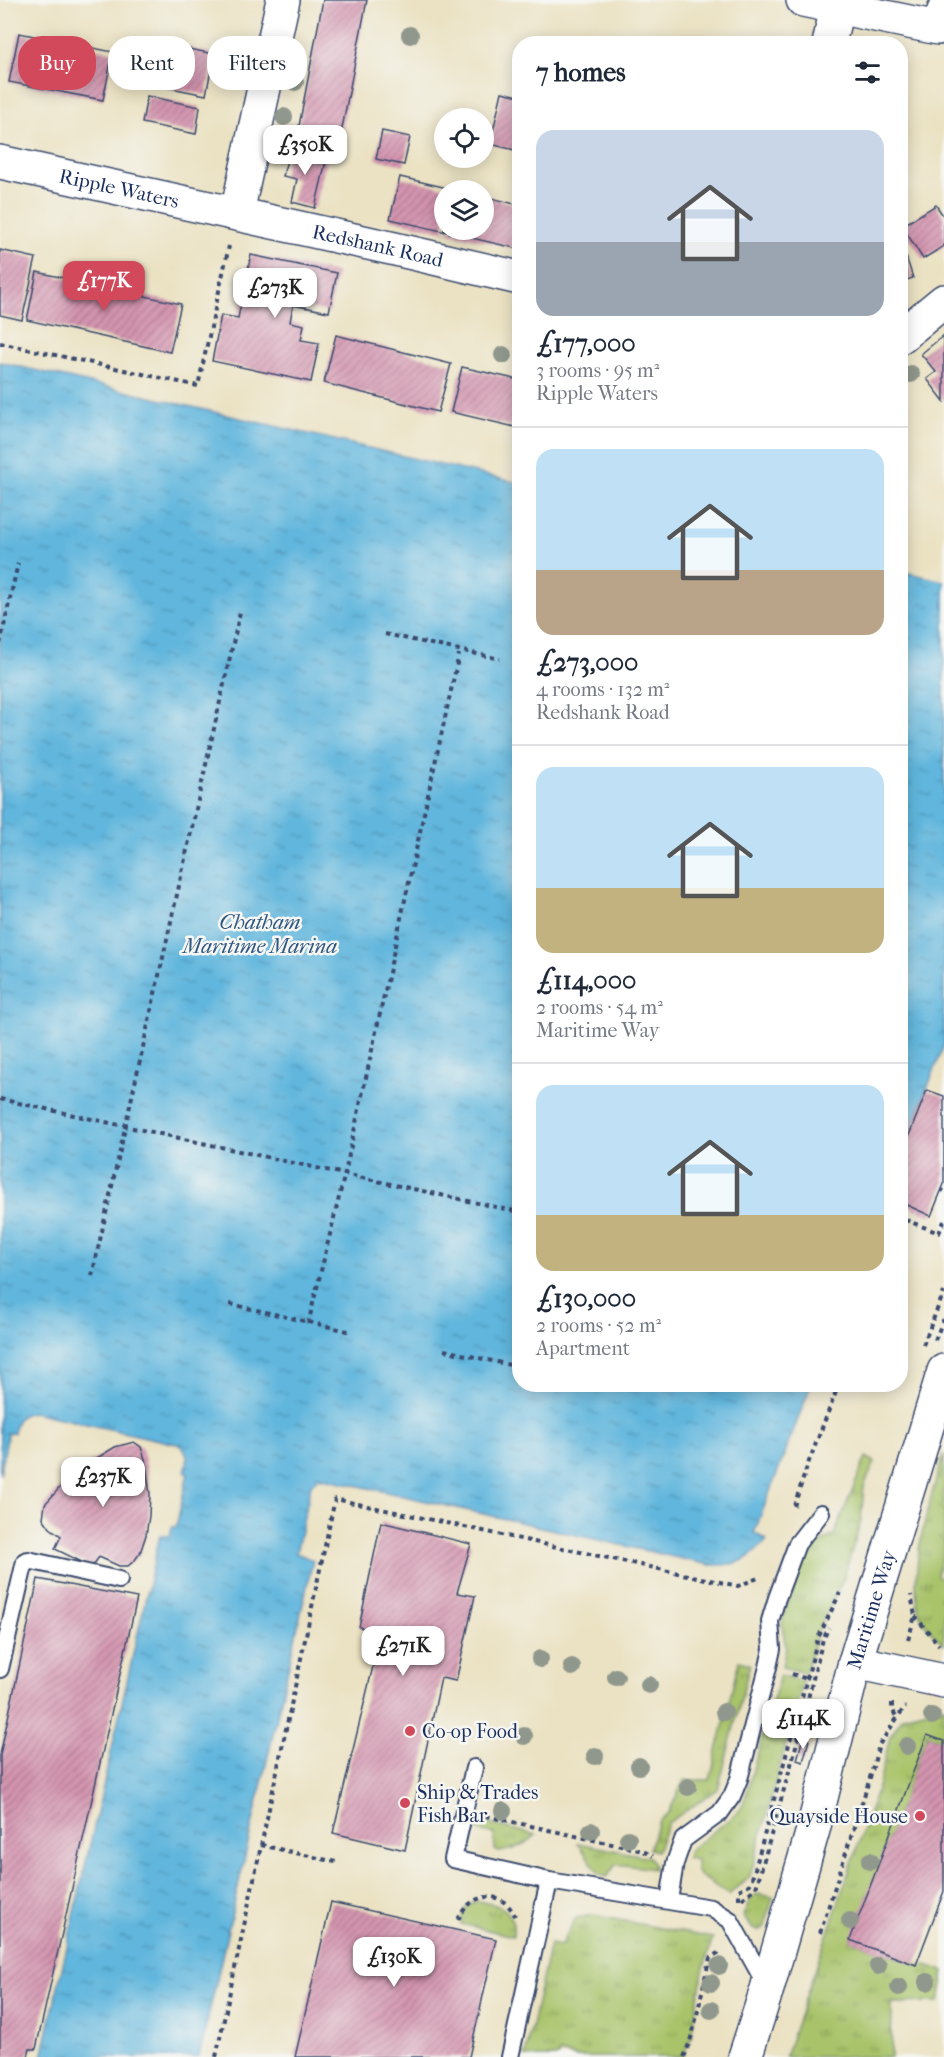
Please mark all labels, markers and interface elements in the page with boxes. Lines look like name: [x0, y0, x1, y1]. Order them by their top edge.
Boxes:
chip: Buy: [18, 36, 96, 90]
chip: Rent: [108, 36, 195, 90]
chip: Filters: [207, 36, 307, 90]
icon: filters: [851, 56, 884, 89]
text: 7 homes: [536, 57, 626, 88]
map controls: [434, 108, 494, 240]
button: locate: [434, 108, 494, 168]
pin: £350K: [263, 125, 347, 176]
text: £350K: [277, 133, 333, 156]
street label: Ripple Waters: [57, 164, 181, 213]
icon: home: [656, 169, 764, 277]
button: layers: [434, 180, 494, 240]
street label: Redshank Road: [310, 220, 447, 272]
pin: £177K: [62, 261, 146, 312]
pin: £273K: [233, 268, 317, 319]
text: £177K: [77, 269, 131, 292]
text: £273K: [247, 276, 303, 299]
text: £177,000: [536, 328, 636, 359]
text: 3 rooms · 95 m²: [536, 359, 659, 382]
text: Ripple Waters: [536, 382, 658, 405]
icon: home: [656, 488, 764, 596]
text: £273,000: [536, 647, 638, 678]
text: 4 rooms · 132 m²: [536, 678, 669, 701]
text: Redshank Road: [536, 701, 670, 724]
icon: home: [656, 806, 764, 914]
water label: Chatham Maritime Marina: [181, 910, 337, 958]
text: £114,000: [536, 965, 636, 996]
text: 2 rooms · 54 m²: [536, 996, 663, 1019]
text: Maritime Way: [536, 1019, 659, 1042]
icon: home: [656, 1124, 764, 1232]
text: £130,000: [536, 1283, 636, 1314]
text: 2 rooms · 52 m²: [536, 1314, 661, 1337]
text: Apartment: [536, 1337, 630, 1360]
pin: £237K: [61, 1457, 145, 1508]
text: £237K: [75, 1465, 131, 1488]
street label: Maritime Way: [842, 1546, 901, 1672]
pin: £271K: [361, 1626, 445, 1677]
text: £271K: [376, 1634, 430, 1657]
pin: £114K: [761, 1699, 845, 1750]
text: £114K: [776, 1707, 830, 1730]
place label: Co-op Food: [422, 1720, 519, 1743]
marker: Co-op Food: [403, 1724, 417, 1738]
place label: Ship & Trades Fish Bar: [417, 1781, 538, 1827]
marker: Ship & Trades Fish Bar: [398, 1796, 412, 1810]
place label: Quayside House: [769, 1805, 908, 1828]
marker: Quayside House: [913, 1809, 927, 1823]
pin: £130K: [352, 1937, 436, 1988]
text: £130K: [367, 1945, 421, 1968]

